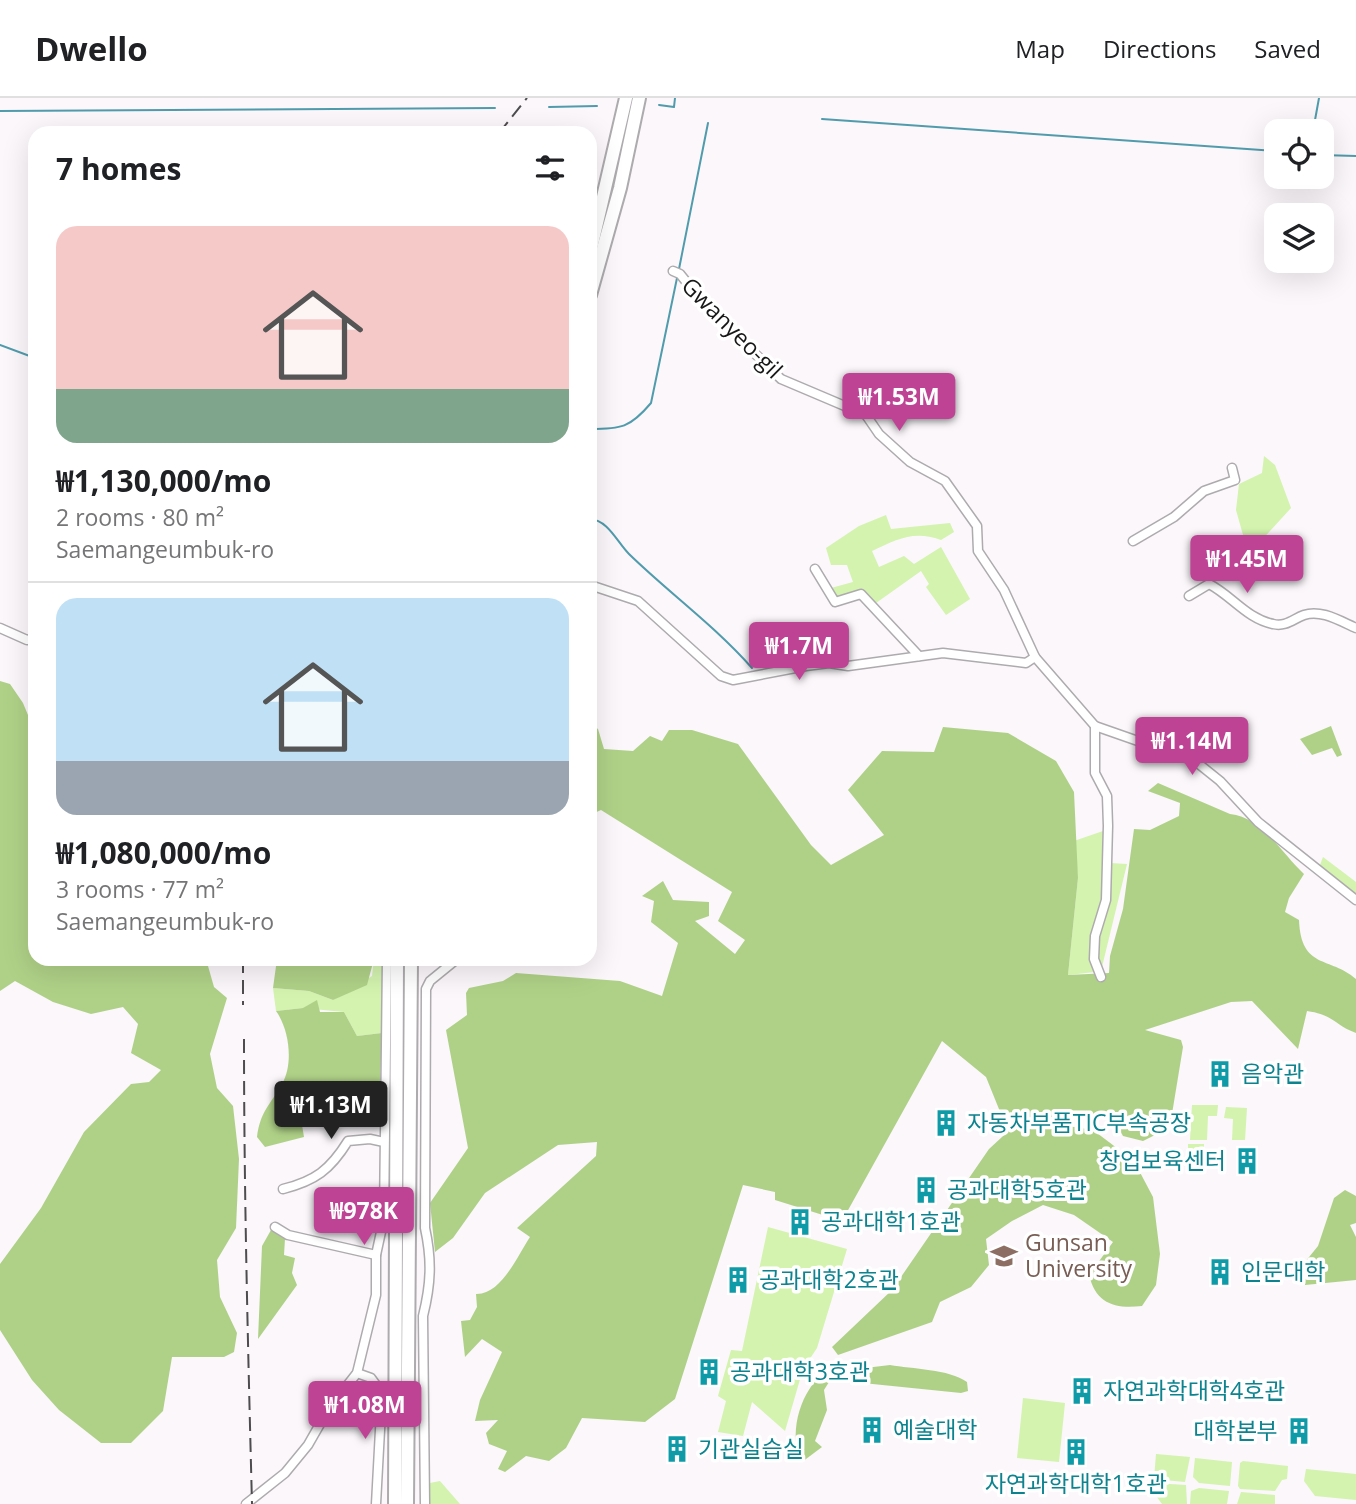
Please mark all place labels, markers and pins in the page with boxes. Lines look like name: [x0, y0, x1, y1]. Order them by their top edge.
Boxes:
pin: ₩1.53M: [842, 374, 956, 433]
pin: ₩1.45M: [1190, 536, 1304, 595]
pin: ₩1.7M: [750, 622, 848, 682]
pin: ₩1.14M: [1135, 718, 1249, 777]
place label: 음악관: [1241, 1057, 1304, 1089]
building icon: 음악관: [1205, 1059, 1235, 1089]
pin: ₩1.13M: [274, 1082, 388, 1141]
place label: 자동차부품TIC부속공장: [967, 1106, 1191, 1138]
building icon: 자동차부품TIC부속공장: [931, 1108, 961, 1138]
place label: 창업보육센터: [1099, 1144, 1226, 1176]
building icon: 창업보육센터: [1232, 1146, 1262, 1176]
place label: 공과대학5호관: [947, 1173, 1087, 1205]
building icon: 공과대학5호관: [911, 1175, 941, 1205]
pin: ₩978K: [315, 1188, 413, 1247]
place label: 공과대학1호관: [821, 1205, 961, 1237]
building icon: 공과대학1호관: [785, 1207, 815, 1237]
place label: Gunsan University: [1025, 1226, 1132, 1284]
school or university icon: Gunsan University: [989, 1241, 1019, 1271]
place label: 인문대학: [1241, 1255, 1326, 1287]
building icon: 인문대학: [1205, 1257, 1235, 1287]
place label: 공과대학2호관: [759, 1263, 899, 1295]
building icon: 공과대학2호관: [723, 1265, 753, 1295]
place label: 공과대학3호관: [730, 1355, 870, 1387]
building icon: 공과대학3호관: [694, 1357, 724, 1387]
place label: 자연과학대학4호관: [1103, 1374, 1285, 1406]
building icon: 자연과학대학4호관: [1067, 1376, 1097, 1406]
pin: ₩1.08M: [308, 1382, 422, 1441]
place label: 예술대학: [893, 1413, 978, 1445]
place label: 대학본부: [1193, 1414, 1278, 1446]
building icon: 예술대학: [857, 1415, 887, 1445]
building icon: 대학본부: [1284, 1416, 1314, 1446]
place label: 기관실습실: [698, 1432, 804, 1464]
building icon: 기관실습실: [662, 1434, 692, 1464]
building icon: 자연과학대학1호관: [1061, 1437, 1091, 1467]
place label: 자연과학대학1호관: [985, 1467, 1167, 1499]

